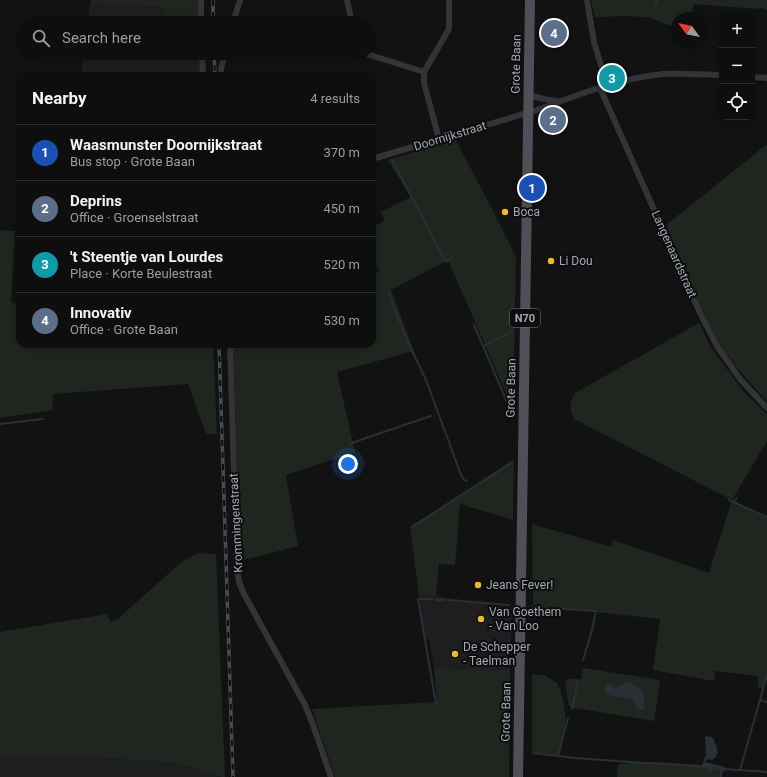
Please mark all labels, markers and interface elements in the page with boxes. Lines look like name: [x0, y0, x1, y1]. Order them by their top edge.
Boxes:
north arrow: [671, 12, 707, 48]
map controls: [719, 12, 755, 120]
button: +: [719, 12, 755, 48]
search box: [16, 16, 376, 60]
pin: 4: [541, 18, 567, 48]
icon: search: [30, 27, 52, 49]
text: Search here: [62, 29, 141, 47]
street label: Grote Baan: [508, 34, 524, 94]
button: −: [719, 48, 755, 84]
pin: 3: [599, 63, 625, 93]
button: locate: [719, 84, 755, 120]
text: Nearby: [32, 88, 87, 108]
text: 4 results: [310, 91, 360, 106]
pin: 2: [540, 105, 566, 135]
street label: Doornijkstraat: [412, 118, 488, 154]
text: Waasmunster Doornijkstraat: [70, 136, 262, 154]
text: 1: [41, 145, 49, 160]
text: 370 m: [323, 145, 360, 160]
text: Bus stop · Grote Baan: [70, 154, 195, 169]
pin: 1: [519, 173, 545, 203]
text: Deprins: [70, 192, 122, 210]
text: 2: [41, 201, 49, 216]
text: 450 m: [323, 201, 360, 216]
place label: Boca: [513, 205, 540, 219]
marker: Boca: [500, 207, 510, 217]
street label: Langenaardstraat: [648, 208, 700, 300]
text: Office · Groenselstraat: [70, 210, 198, 225]
text: 't Steentje van Lourdes: [70, 248, 223, 266]
place label: Li Dou: [559, 254, 593, 268]
marker: Li Dou: [546, 256, 556, 266]
text: 3: [41, 257, 49, 272]
text: 520 m: [323, 257, 360, 272]
text: Place · Korte Beulestraat: [70, 266, 212, 281]
text: Innovativ: [70, 304, 132, 322]
road number: N70: [510, 309, 540, 327]
text: 4: [41, 313, 49, 328]
text: 530 m: [323, 313, 360, 328]
text: Office · Grote Baan: [70, 322, 178, 337]
street label: Grote Baan: [503, 358, 519, 418]
your location: [338, 454, 358, 474]
street label: Krommingenstraat: [226, 473, 246, 573]
place label: Jeans Fever!: [486, 578, 553, 592]
marker: Jeans Fever!: [473, 580, 483, 590]
place label: Van Goethem - Van Loo: [489, 605, 561, 633]
marker: Van Goethem - Van Loo: [476, 614, 486, 624]
place label: De Schepper - Taelman: [463, 640, 531, 668]
marker: De Schepper - Taelman: [450, 649, 460, 659]
street label: Grote Baan: [498, 682, 514, 742]

